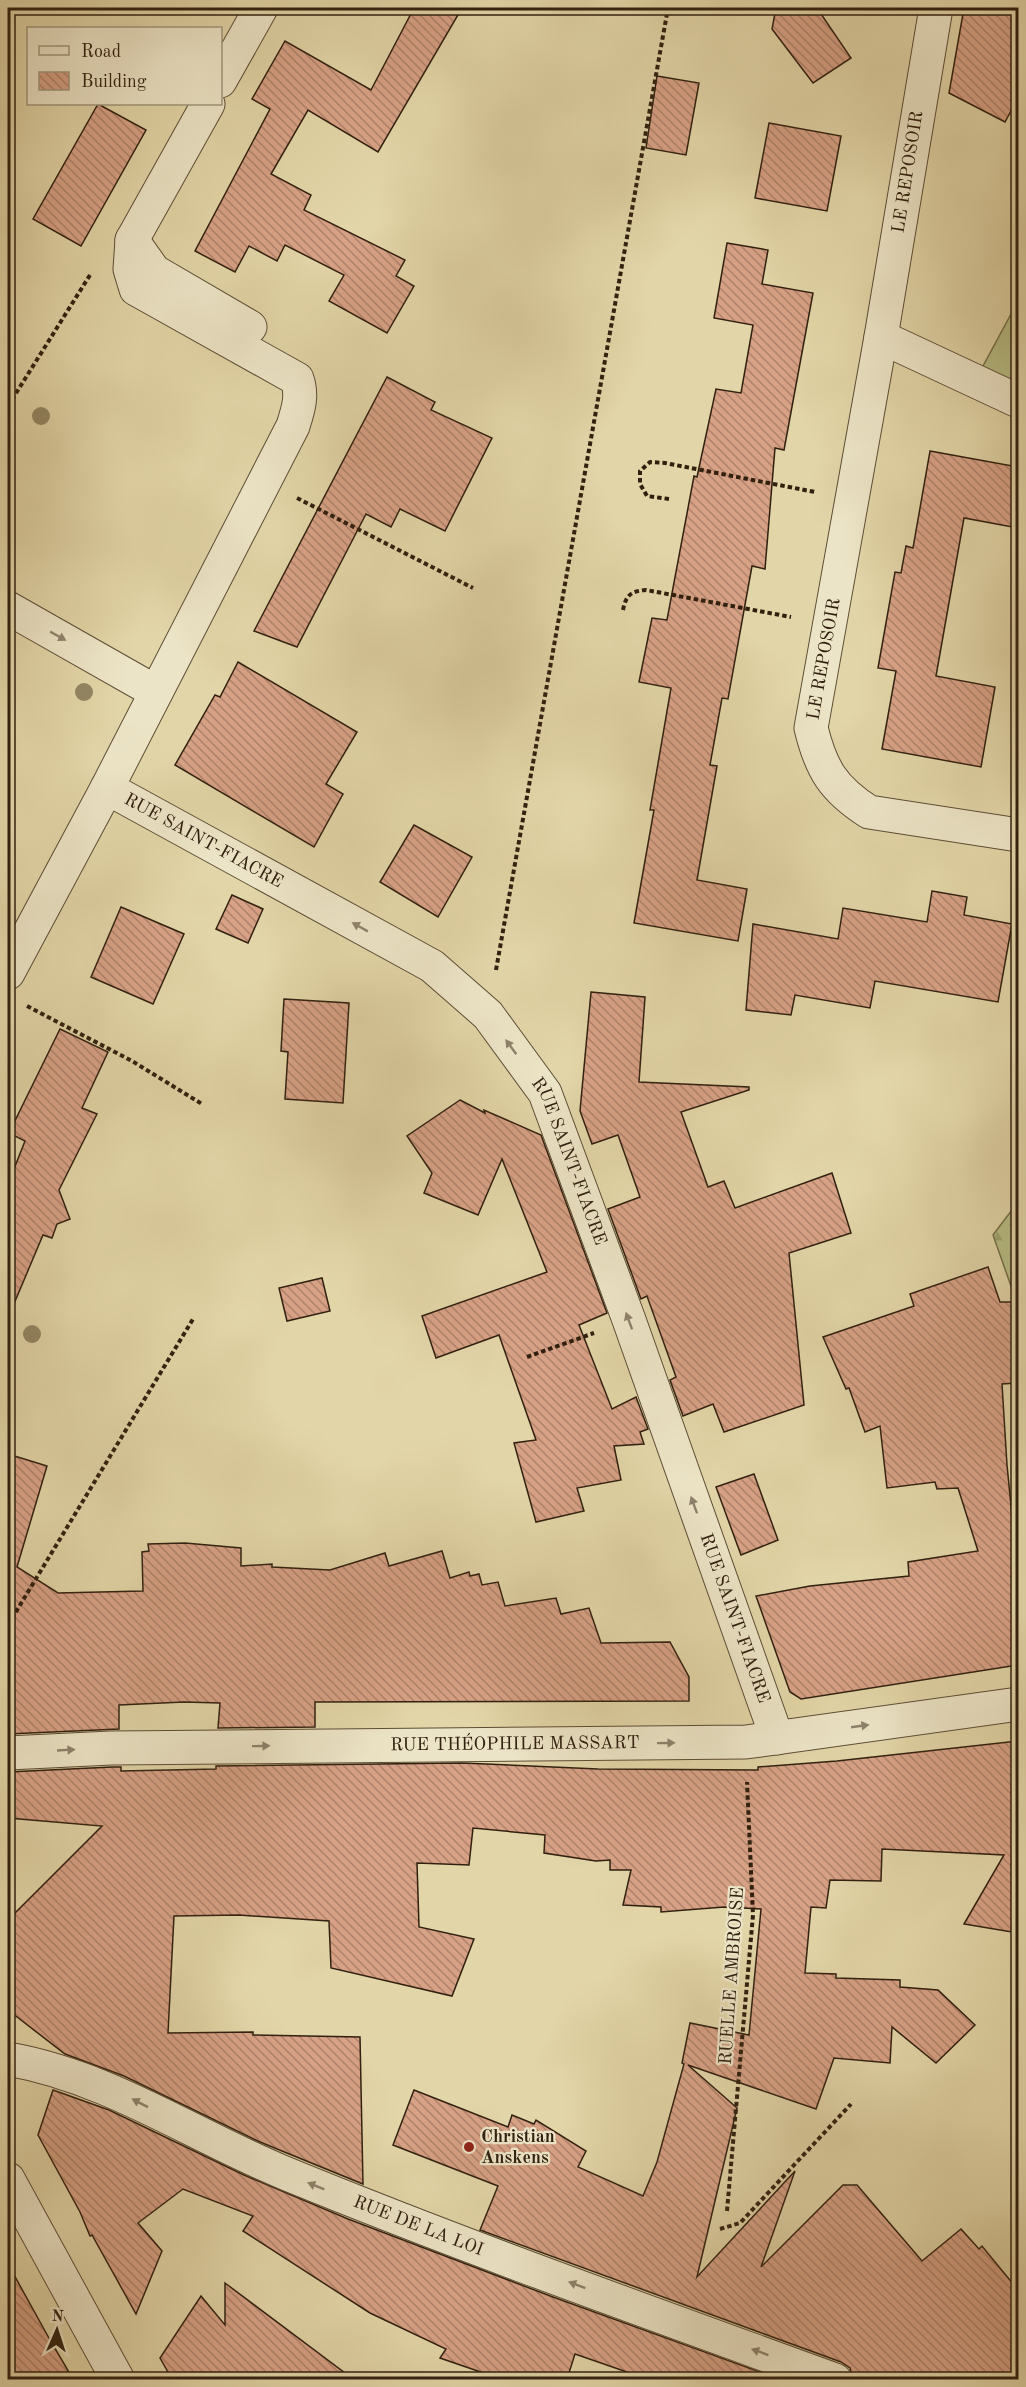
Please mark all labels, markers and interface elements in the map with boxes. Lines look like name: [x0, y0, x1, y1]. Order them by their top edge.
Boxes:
legend: [27, 27, 222, 105]
text: Road: [81, 43, 121, 61]
text: Building: [81, 73, 147, 91]
street label: LE REPOSOIR: [889, 110, 927, 234]
street label: LE REPOSOIR: [804, 597, 844, 721]
one-way arrow: [50, 631, 67, 641]
street label: RUE SAINT-FIACRE: [121, 790, 286, 892]
one-way arrow: [352, 922, 369, 932]
one-way arrow: [505, 1039, 517, 1055]
street label: RUE SAINT-FIACRE: [528, 1074, 610, 1248]
one-way arrow: [623, 1312, 633, 1330]
one-way arrow: [689, 1495, 699, 1513]
street label: RUE SAINT-FIACRE: [696, 1531, 773, 1705]
one-way arrow: [850, 1722, 869, 1731]
street label: RUE THÉOPHILE MASSART: [390, 1732, 640, 1754]
one-way arrow: [656, 1738, 675, 1747]
one-way arrow: [251, 1741, 270, 1751]
one-way arrow: [56, 1745, 75, 1754]
street label: RUELLE AMBROISE: [717, 1887, 747, 2065]
one-way arrow: [131, 2098, 148, 2108]
place label: Christian Anskens: [481, 2128, 555, 2167]
marker: Christian Anskens: [462, 2140, 476, 2154]
one-way arrow: [307, 2181, 325, 2191]
street label: RUE DE LA LOI: [351, 2193, 486, 2259]
one-way arrow: [568, 2280, 586, 2290]
north arrow: [27, 2300, 87, 2360]
text: N: [51, 2309, 65, 2325]
one-way arrow: [751, 2347, 769, 2357]

